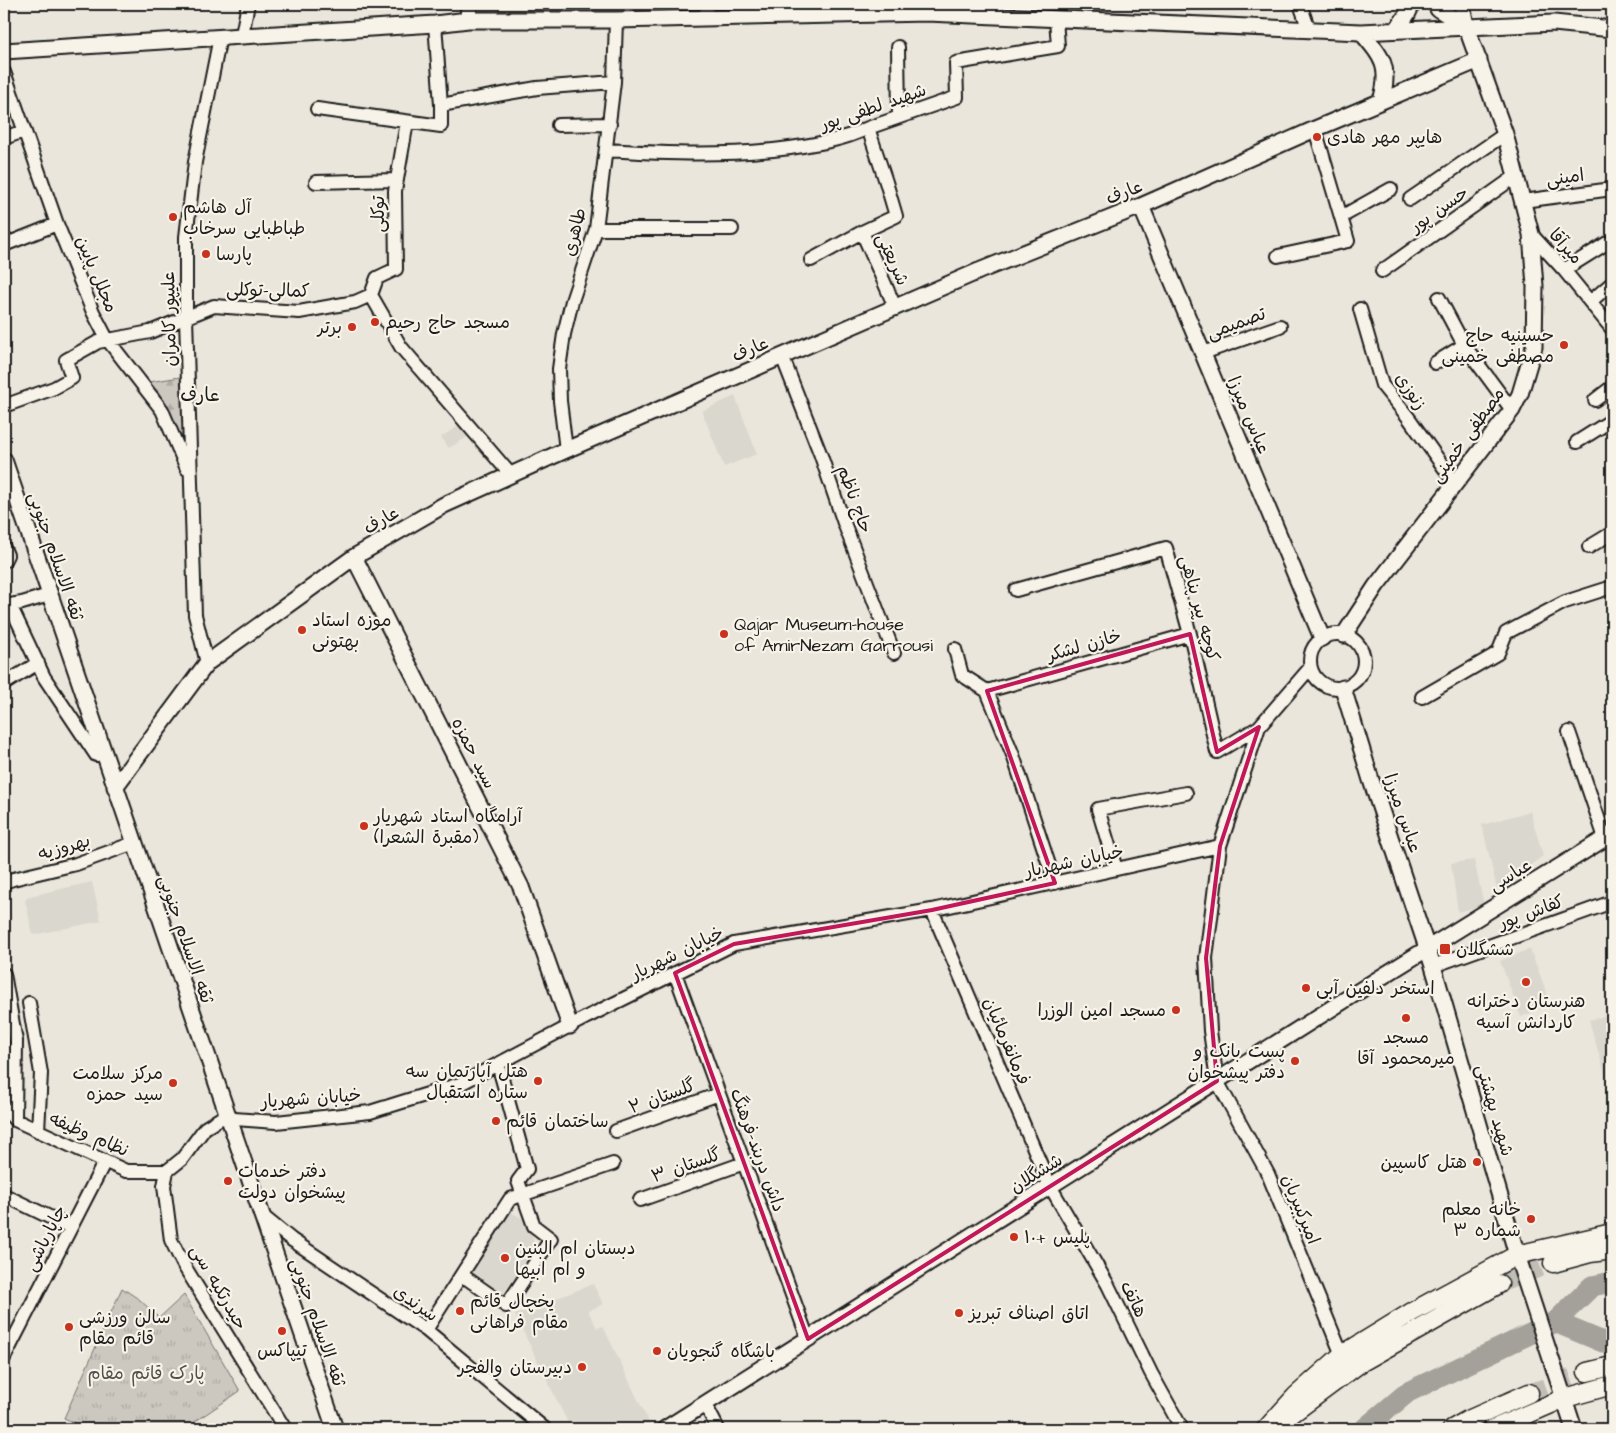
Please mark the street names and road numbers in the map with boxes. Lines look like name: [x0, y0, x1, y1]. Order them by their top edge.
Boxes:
street label: شهید لطفی پور: [815, 78, 930, 138]
street label: امینی: [1544, 162, 1586, 193]
street label: عارف: [1102, 174, 1146, 211]
street label: حسن پور: [1403, 180, 1474, 240]
street label: توکلی: [366, 195, 391, 232]
street label: طاهری: [556, 205, 593, 259]
street label: میرآقا: [1543, 223, 1588, 270]
street label: شریعتی: [870, 229, 915, 290]
street label: مجلل پایین: [69, 232, 124, 316]
street label: علیپور کامران: [156, 271, 183, 367]
street label: کمالی-توکلی: [226, 277, 310, 304]
street label: تصمیمی: [1203, 301, 1270, 346]
street label: عارف: [728, 331, 772, 368]
street label: زنوزی: [1389, 367, 1433, 415]
street label: عباس میرزا: [1221, 372, 1276, 458]
street label: مصطفی خمینی: [1424, 382, 1511, 488]
street label: حاج ناظم: [830, 462, 878, 537]
street label: ثقه الاسلام جنوبی: [21, 489, 89, 625]
street label: عارف: [359, 500, 404, 541]
street label: کوچه پیر پناهی: [1173, 552, 1226, 664]
street label: خازن لشکر: [1042, 623, 1124, 669]
street label: سید حمزه: [445, 713, 502, 793]
street label: عباس میرزا: [1377, 770, 1428, 856]
street label: بهروزیه: [35, 828, 93, 867]
street label: خیابان شهریار: [1020, 839, 1126, 885]
street label: عباسى: [1484, 852, 1537, 898]
street label: ثقه الاسلام جنوبی: [151, 872, 219, 1008]
street label: کفاش پور: [1493, 889, 1568, 937]
street label: خیابان شهریار: [625, 920, 728, 988]
street label: فرمانفرمائیان: [977, 994, 1036, 1089]
street label: شهید بهشتى: [1469, 1061, 1520, 1159]
street label: گلستان ۲: [625, 1073, 699, 1120]
street label: خیابان شهریار: [258, 1083, 362, 1115]
street label: داش دربند-فرهنگ: [724, 1085, 791, 1215]
street label: نظام وظیفه: [45, 1106, 133, 1164]
street label: گلستان ۳: [648, 1142, 725, 1189]
street label: ششگلان: [1005, 1147, 1067, 1199]
street label: امیرکبیریان: [1275, 1171, 1326, 1248]
street label: چاپارباشی: [18, 1201, 73, 1276]
street label: حیدرتکیه سی: [184, 1240, 253, 1335]
street label: ثقه الاسلام جنوبی: [283, 1255, 351, 1391]
street label: هاتف: [1114, 1277, 1153, 1322]
street label: سرندی: [388, 1279, 443, 1328]

